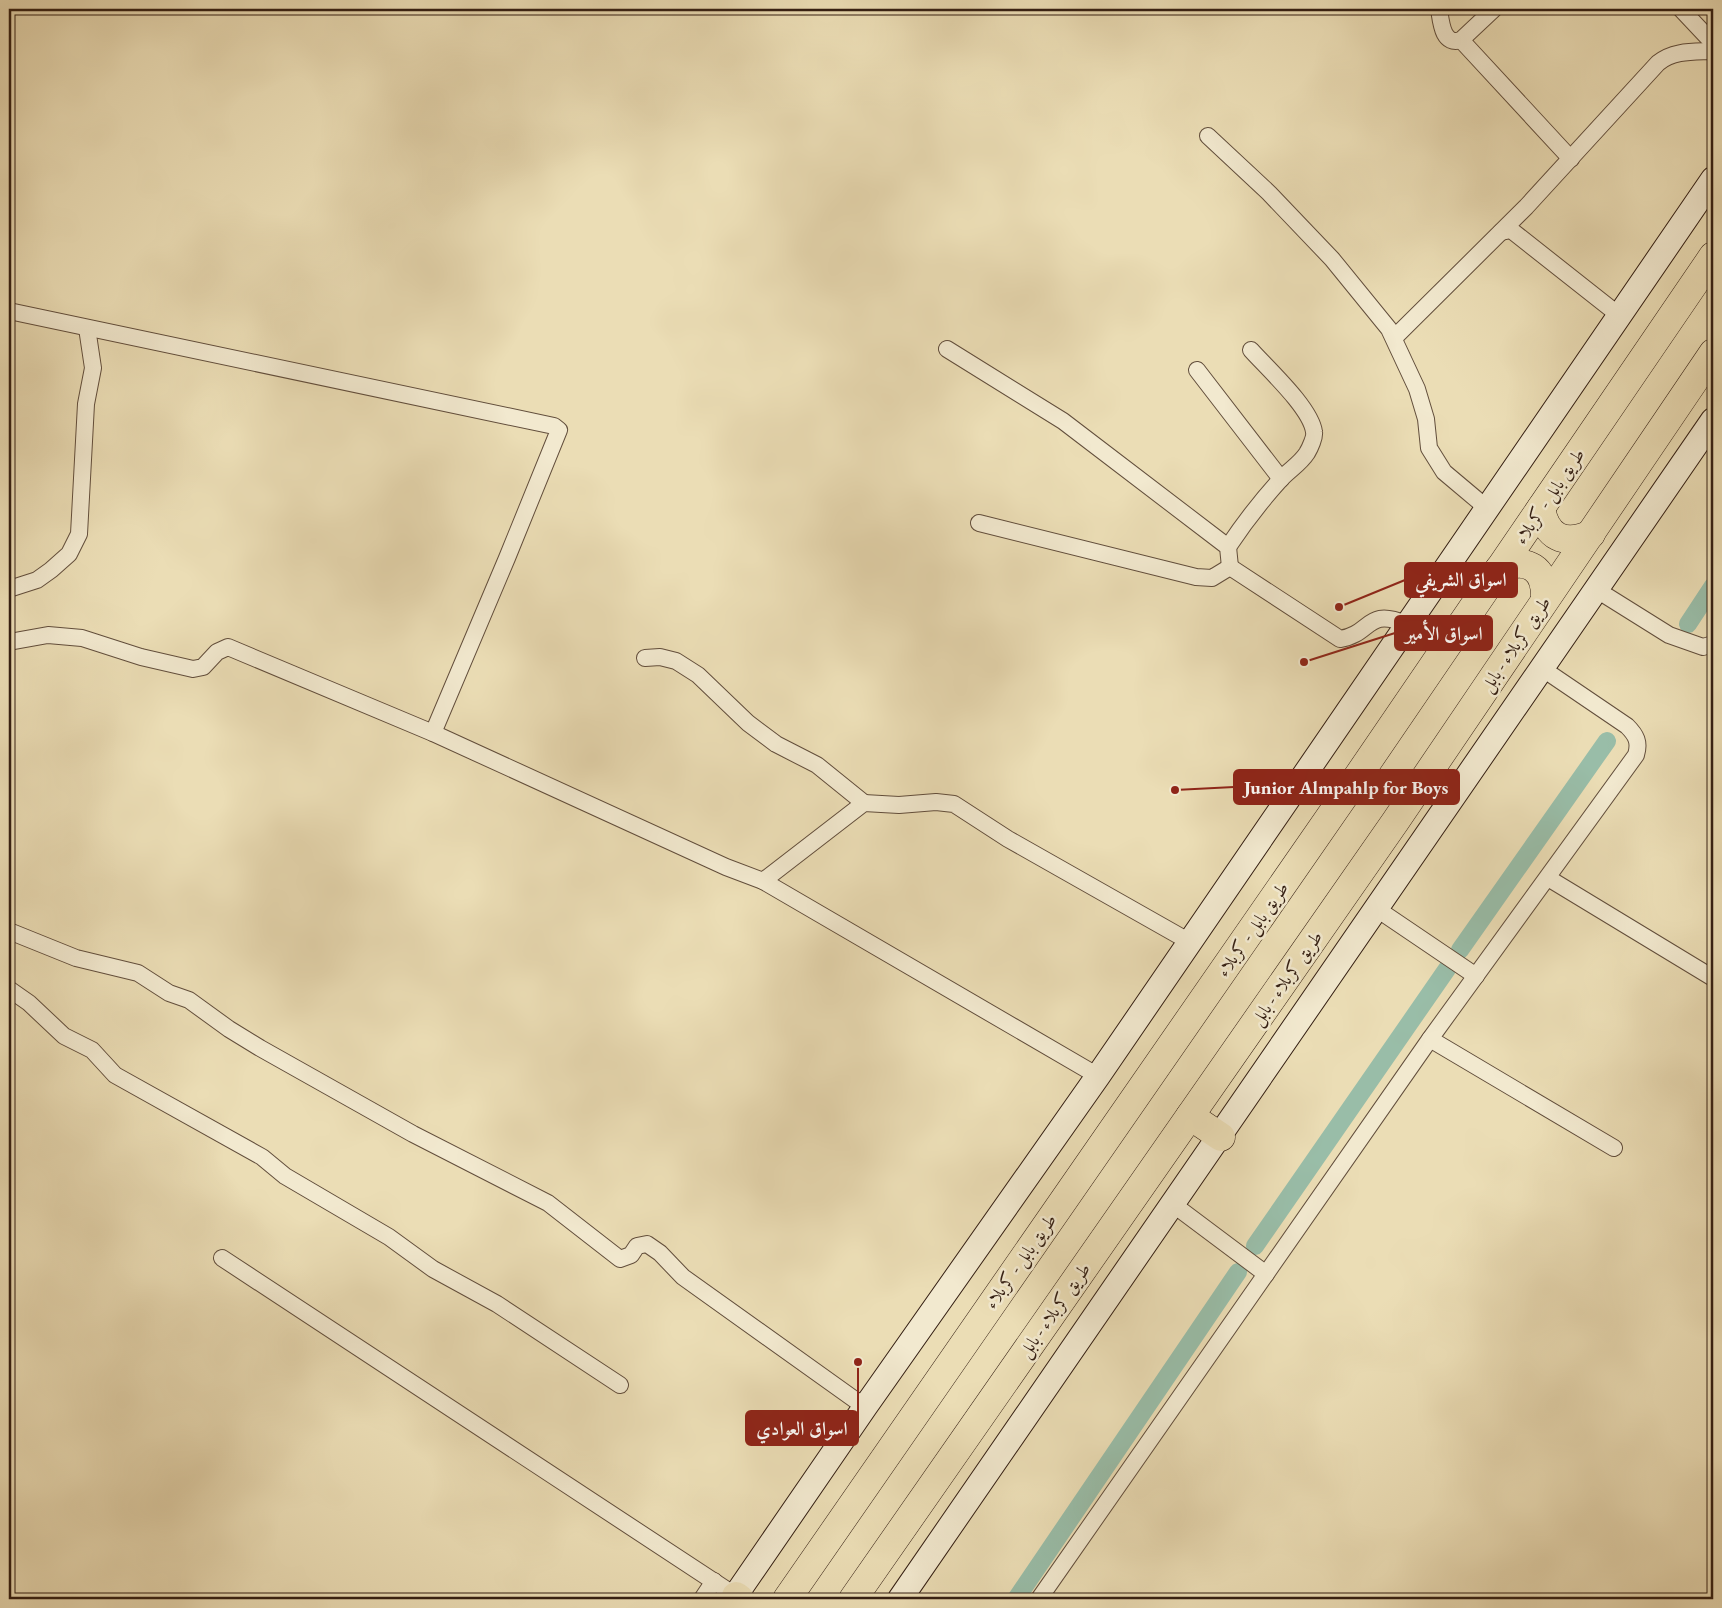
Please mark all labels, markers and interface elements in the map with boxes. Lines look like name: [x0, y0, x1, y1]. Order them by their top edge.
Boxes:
street label: طريق بابل - كربلاء: [1509, 444, 1591, 549]
callout: اسواق الشريفي: [1405, 563, 1517, 597]
text: اسواق الشريفي: [1414, 567, 1507, 598]
street label: طريق كربلاء - بابل: [1475, 592, 1557, 697]
callout: اسواق الأمير: [1395, 616, 1492, 650]
text: اسواق الأمير: [1403, 619, 1483, 646]
callout: Junior Almpahlp for Boys: [1234, 770, 1459, 804]
text: Junior Almpahlp for Boys: [1242, 775, 1449, 800]
street label: طريق بابل - كربلاء: [1211, 877, 1295, 982]
street label: طريق كربلاء - بابل: [1245, 926, 1329, 1031]
street label: طريق بابل - كربلاء: [979, 1209, 1063, 1314]
street label: طريق كربلاء - بابل: [1013, 1258, 1097, 1363]
callout: اسواق العوادي: [746, 1411, 858, 1445]
text: اسواق العوادي: [756, 1416, 848, 1444]

